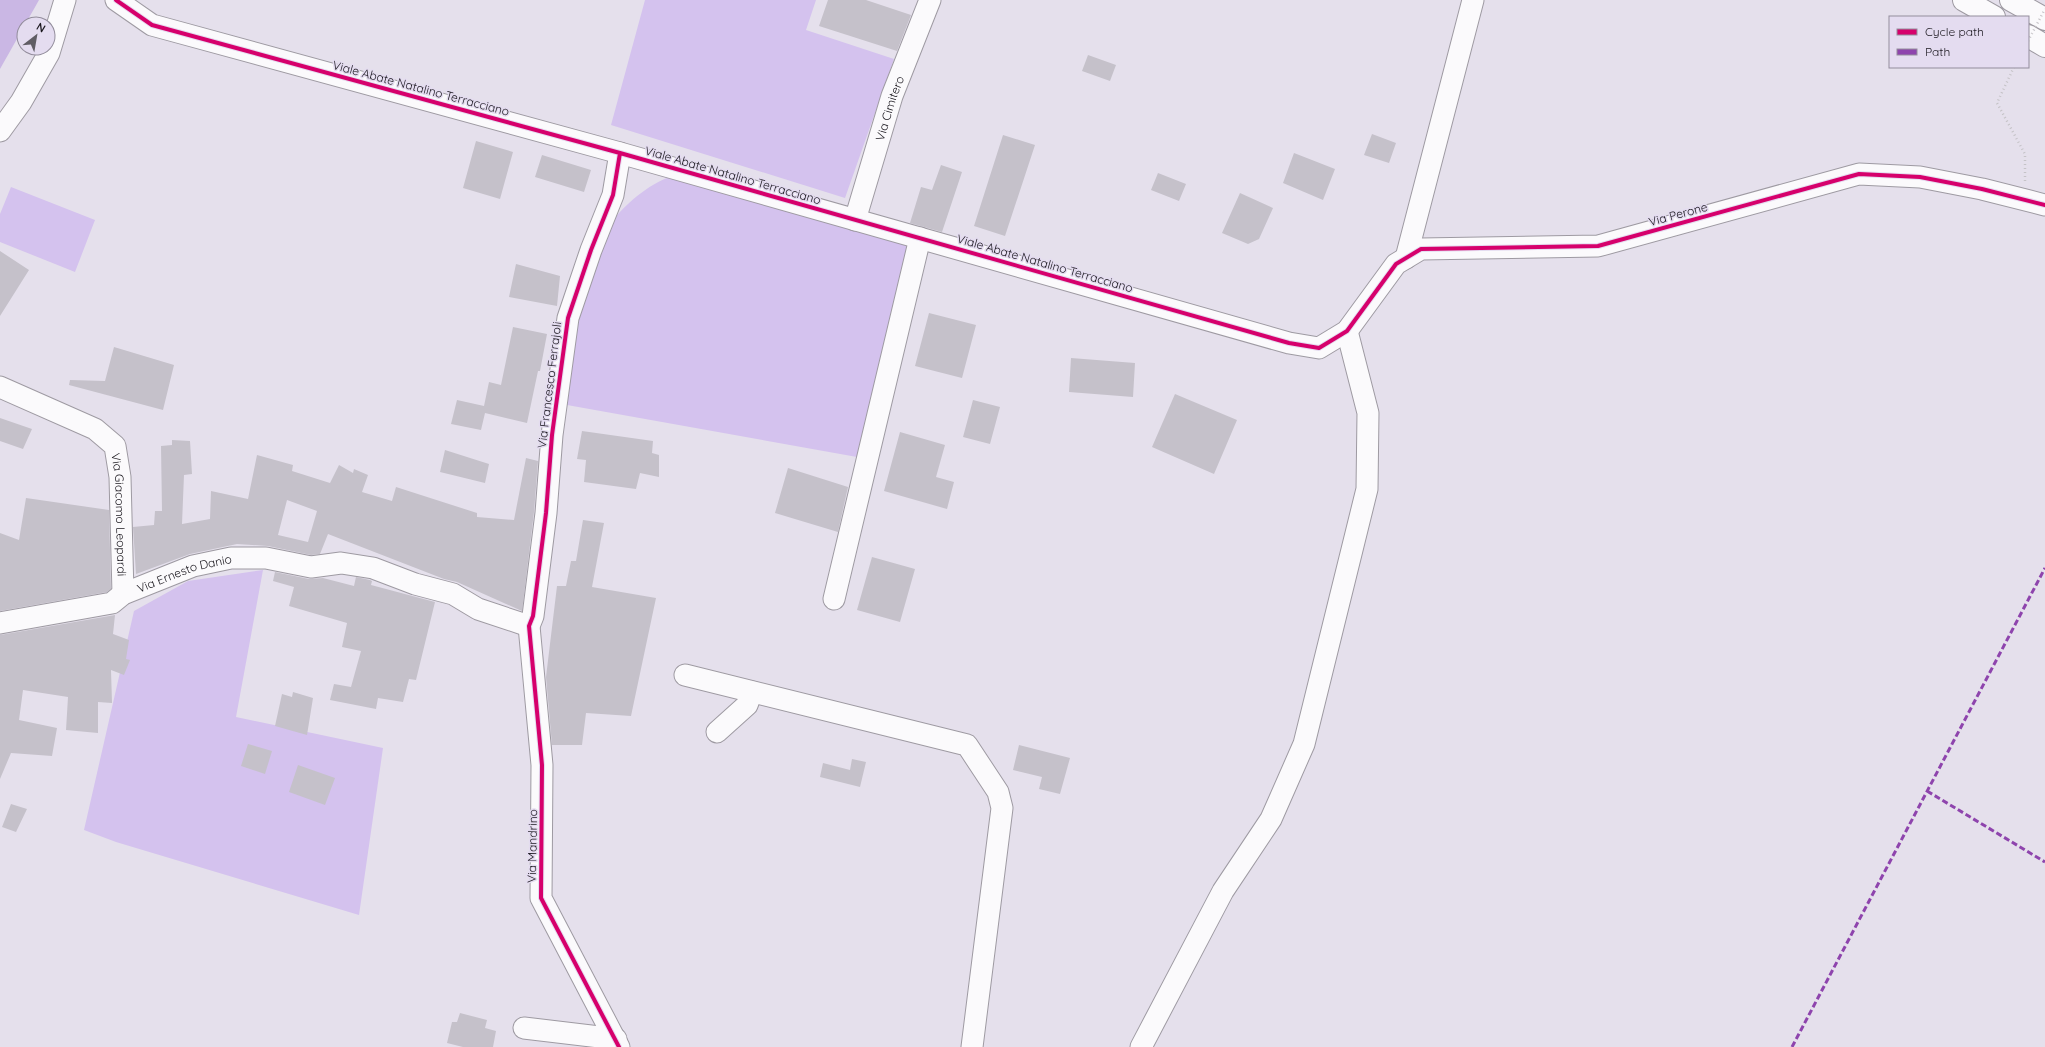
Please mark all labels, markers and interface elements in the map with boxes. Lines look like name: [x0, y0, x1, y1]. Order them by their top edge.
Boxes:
north arrow: [16, 16, 56, 56]
legend: [1889, 16, 2029, 68]
text: N: [34, 19, 48, 36]
text: Cycle path: [1925, 24, 1984, 39]
text: Path: [1925, 44, 1950, 59]
street label: Viale Abate Natalino Terracciano: [331, 57, 511, 119]
street label: Via Cimitero: [872, 73, 907, 142]
street label: Viale Abate Natalino Terracciano: [643, 143, 823, 207]
street label: Via Perone: [1647, 199, 1709, 229]
street label: Viale Abate Natalino Terracciano: [955, 231, 1135, 295]
street label: Via Francesco Ferrajoli: [534, 321, 564, 449]
street label: Via Giacomo Leopardi: [109, 452, 130, 576]
street label: Via Ernesto Danio: [135, 551, 233, 595]
street label: Via Mandrino: [524, 809, 540, 883]

